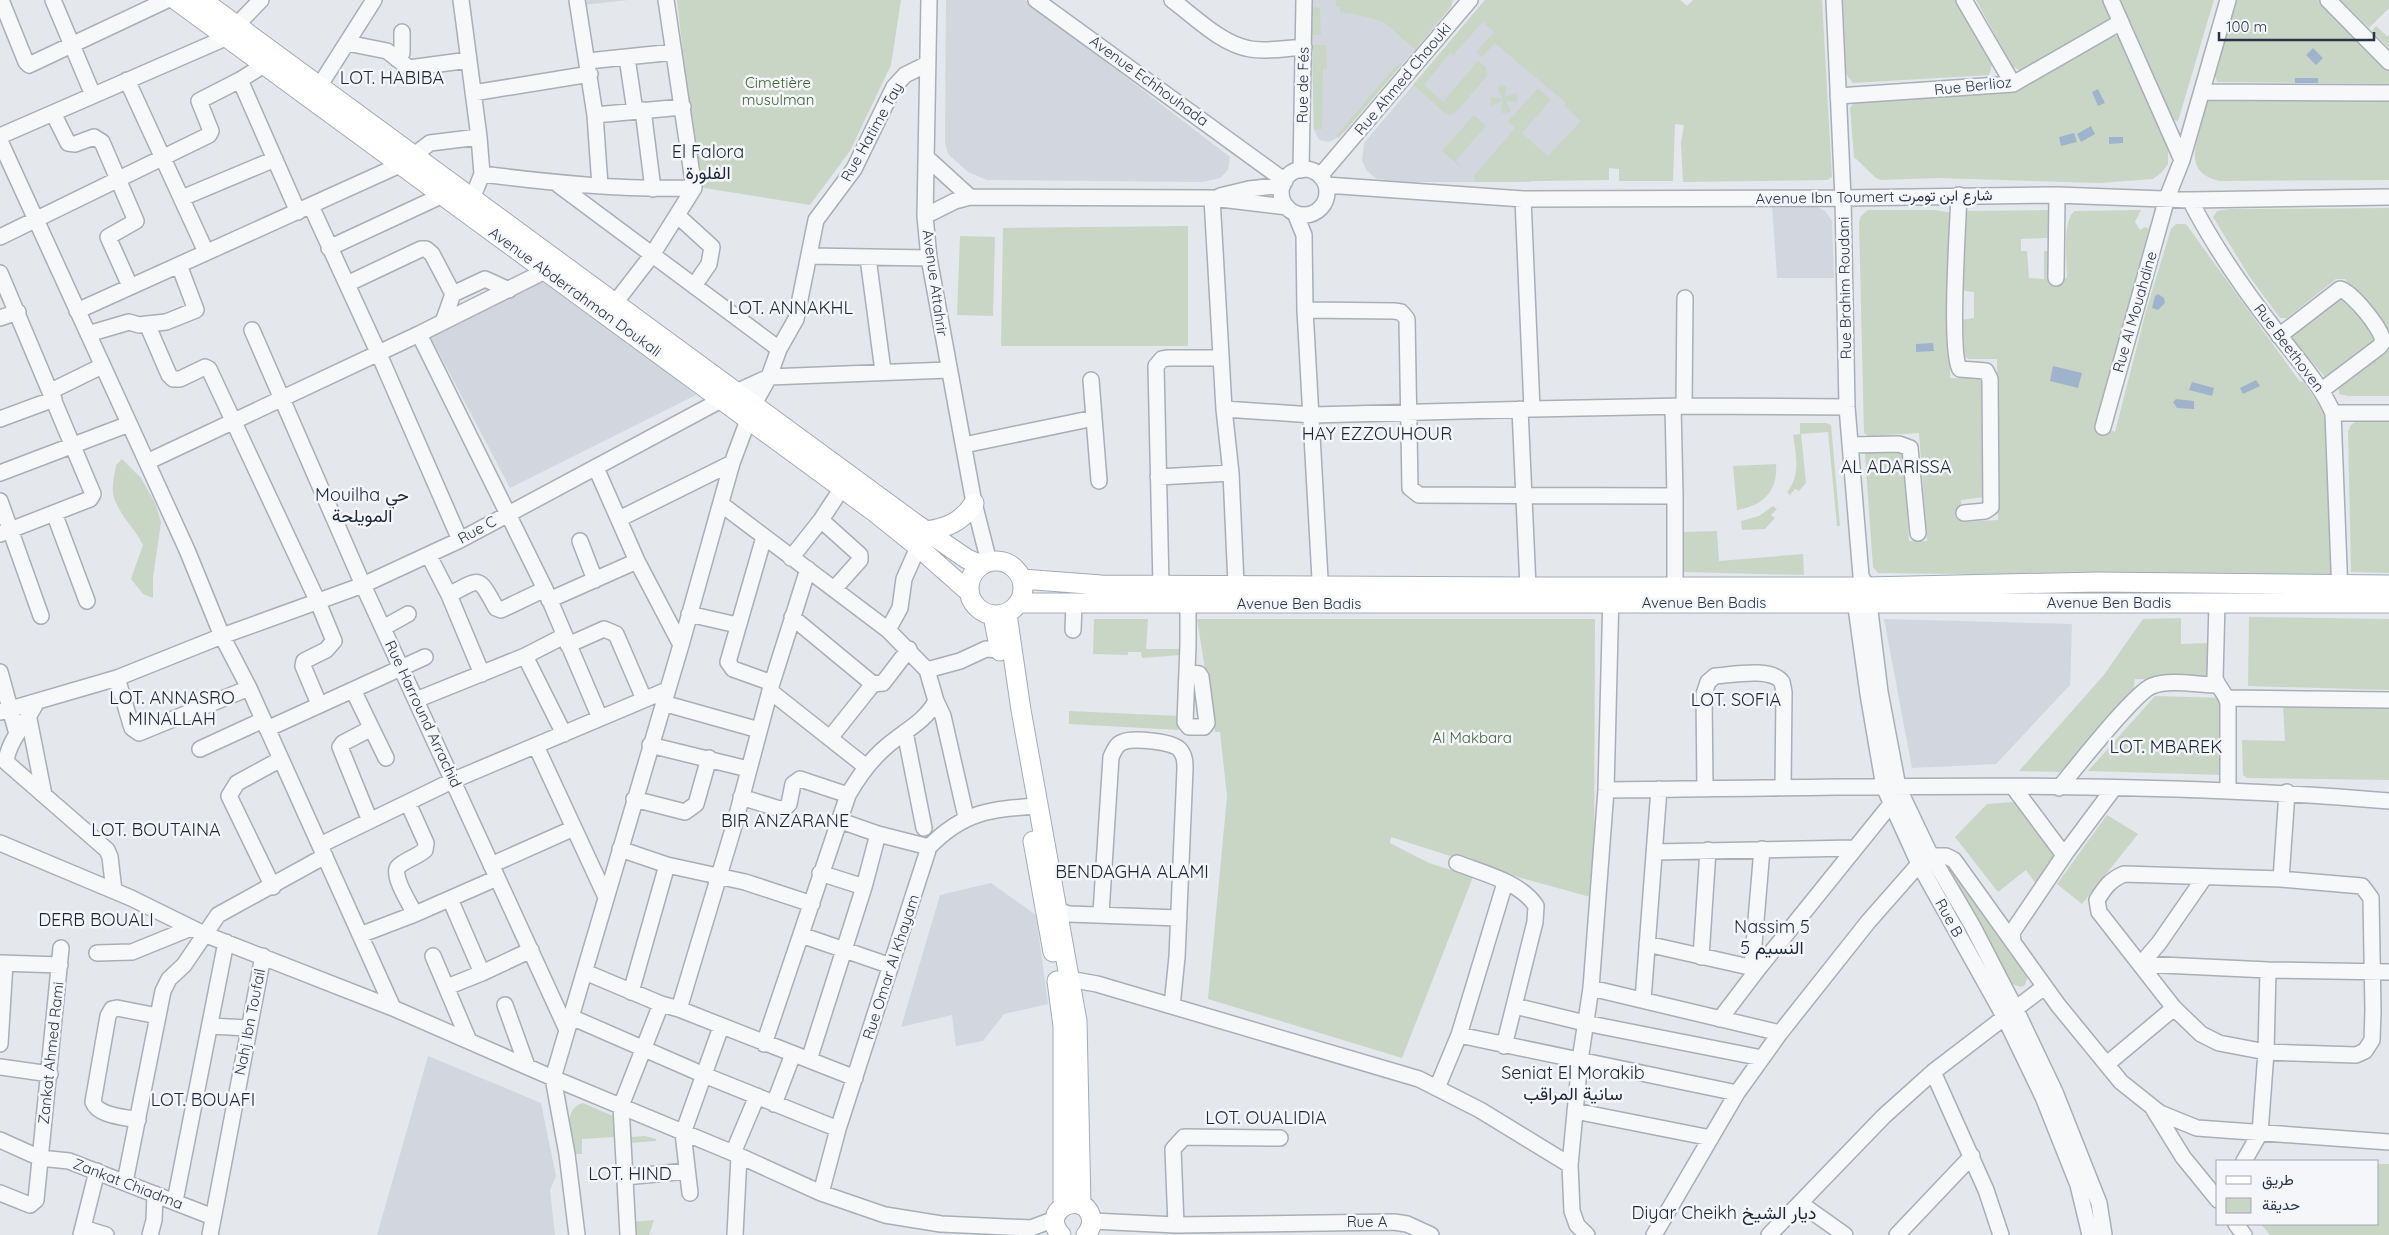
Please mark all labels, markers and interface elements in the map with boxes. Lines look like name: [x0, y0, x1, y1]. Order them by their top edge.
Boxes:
scale bar: [2219, 10, 2374, 42]
text: 100 m: [2226, 17, 2267, 36]
street label: Rue Ahmed Chaouki: [1350, 19, 1455, 139]
street label: Avenue Echhouhada: [1086, 31, 1212, 130]
street label: Rue de Fés: [1292, 47, 1313, 123]
district label: LOT. HABIBA: [340, 66, 444, 89]
street label: Rue Berlioz: [1933, 72, 2013, 99]
park label: Cimetière musulman: [742, 73, 814, 109]
street label: Rue Hatime Tay: [836, 79, 907, 185]
district label: El Falora الفلورة: [672, 140, 744, 184]
street label: Avenue Ibn Toumert شارع ابن تومرت: [1755, 185, 1993, 210]
street label: Rue Brahim Roudani: [1834, 217, 1855, 359]
street label: Avenue Abderrahman Doukali: [485, 223, 665, 361]
street label: Avenue Attahrir: [919, 228, 952, 338]
street label: Rue Al Mouahdine: [2108, 249, 2161, 375]
district label: LOT. ANNAKHL: [729, 296, 854, 319]
street label: Rue Beethoven: [2250, 300, 2329, 395]
district label: HAY EZZOUHOUR: [1302, 422, 1452, 445]
district label: AL ADARISSA: [1841, 455, 1952, 478]
district label: Mouilha حي المويلحة: [315, 483, 409, 527]
street label: Rue C: [454, 511, 499, 548]
street label: Avenue Ben Badis: [1642, 593, 1766, 612]
street label: Avenue Ben Badis: [2047, 593, 2171, 612]
street label: Avenue Ben Badis: [1237, 594, 1361, 613]
street label: Rue Harround Arrachid: [381, 637, 466, 790]
district label: LOT. ANNASRO MINALLAH: [109, 686, 235, 730]
district label: LOT. SOFIA: [1691, 688, 1782, 711]
park label: Al Makbara: [1432, 728, 1512, 747]
district label: LOT. MBAREK: [2110, 735, 2222, 758]
district label: BIR ANZARANE: [721, 809, 849, 832]
district label: LOT. BOUTAINA: [91, 818, 221, 841]
district label: BENDAGHA ALAMI: [1055, 860, 1209, 883]
street label: Rue Omar Al Khayam: [858, 892, 923, 1042]
street label: Rue B: [1931, 895, 1968, 940]
district label: DERB BOUALI: [38, 908, 154, 931]
district label: Nassim 5 النسيم 5: [1734, 915, 1810, 960]
street label: Nahj Ibn Toufail: [230, 967, 269, 1077]
street label: Zankat Ahmed Rami: [34, 981, 67, 1125]
district label: Seniat El Morakib سانية المراقب: [1501, 1061, 1645, 1105]
district label: LOT. BOUAFI: [151, 1088, 255, 1111]
district label: LOT. OUALIDIA: [1205, 1106, 1327, 1129]
street label: Zankat Chiadma: [71, 1154, 186, 1213]
legend: [2216, 1160, 2379, 1225]
district label: LOT. HIND: [588, 1162, 672, 1185]
text: طريق: [2262, 1170, 2294, 1190]
text: حديقة: [2262, 1195, 2300, 1214]
district label: Diyar Cheikh ديار الشيخ: [1632, 1201, 1816, 1225]
street label: Rue A: [1347, 1212, 1388, 1231]

